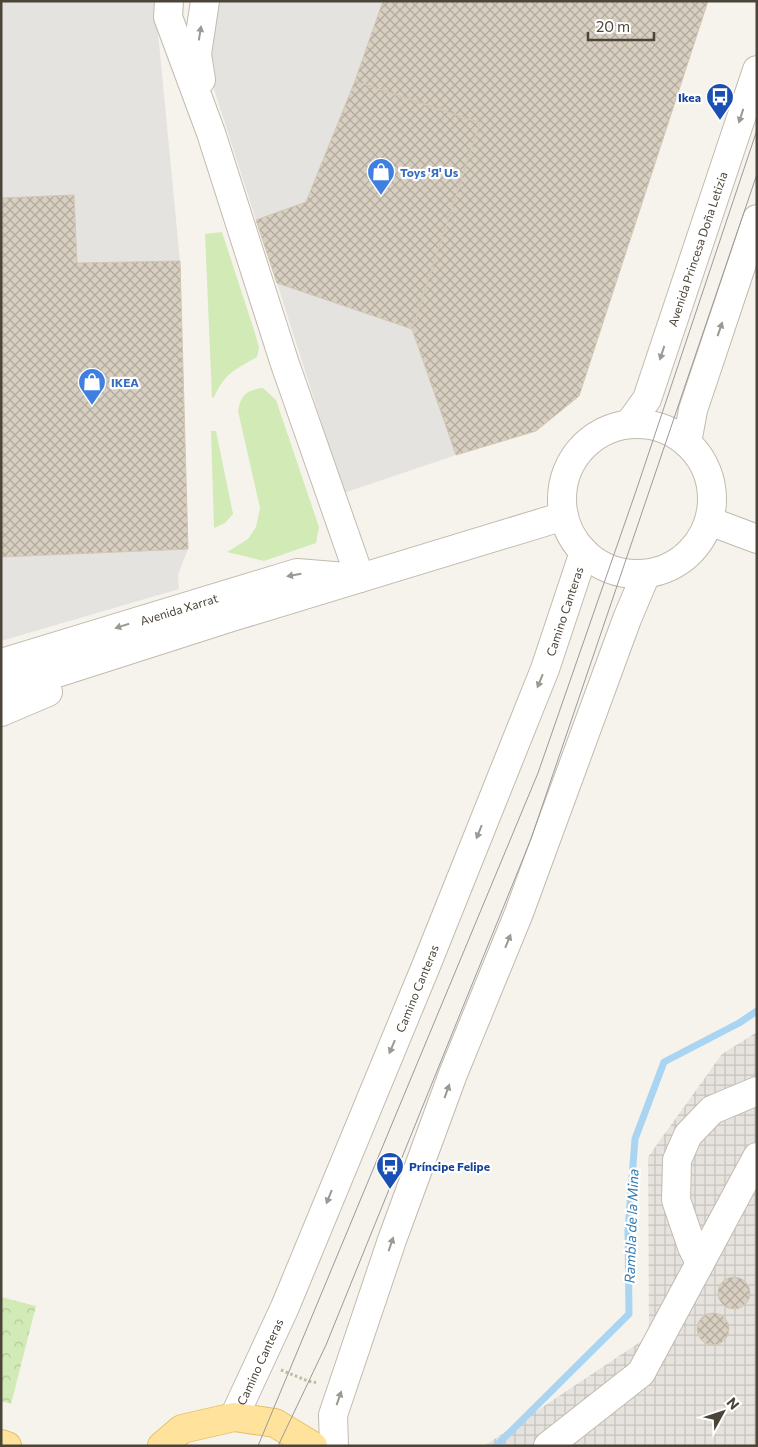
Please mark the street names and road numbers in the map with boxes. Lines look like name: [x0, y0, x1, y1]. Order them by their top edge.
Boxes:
street label: Avenida Princesa Doña Letizia: [665, 170, 730, 328]
street label: Camino Canteras: [543, 565, 586, 658]
street label: Avenida Xarrat: [138, 590, 220, 627]
street label: Camino Canteras: [392, 943, 441, 1034]
street label: Camino Canteras: [234, 1316, 286, 1407]

